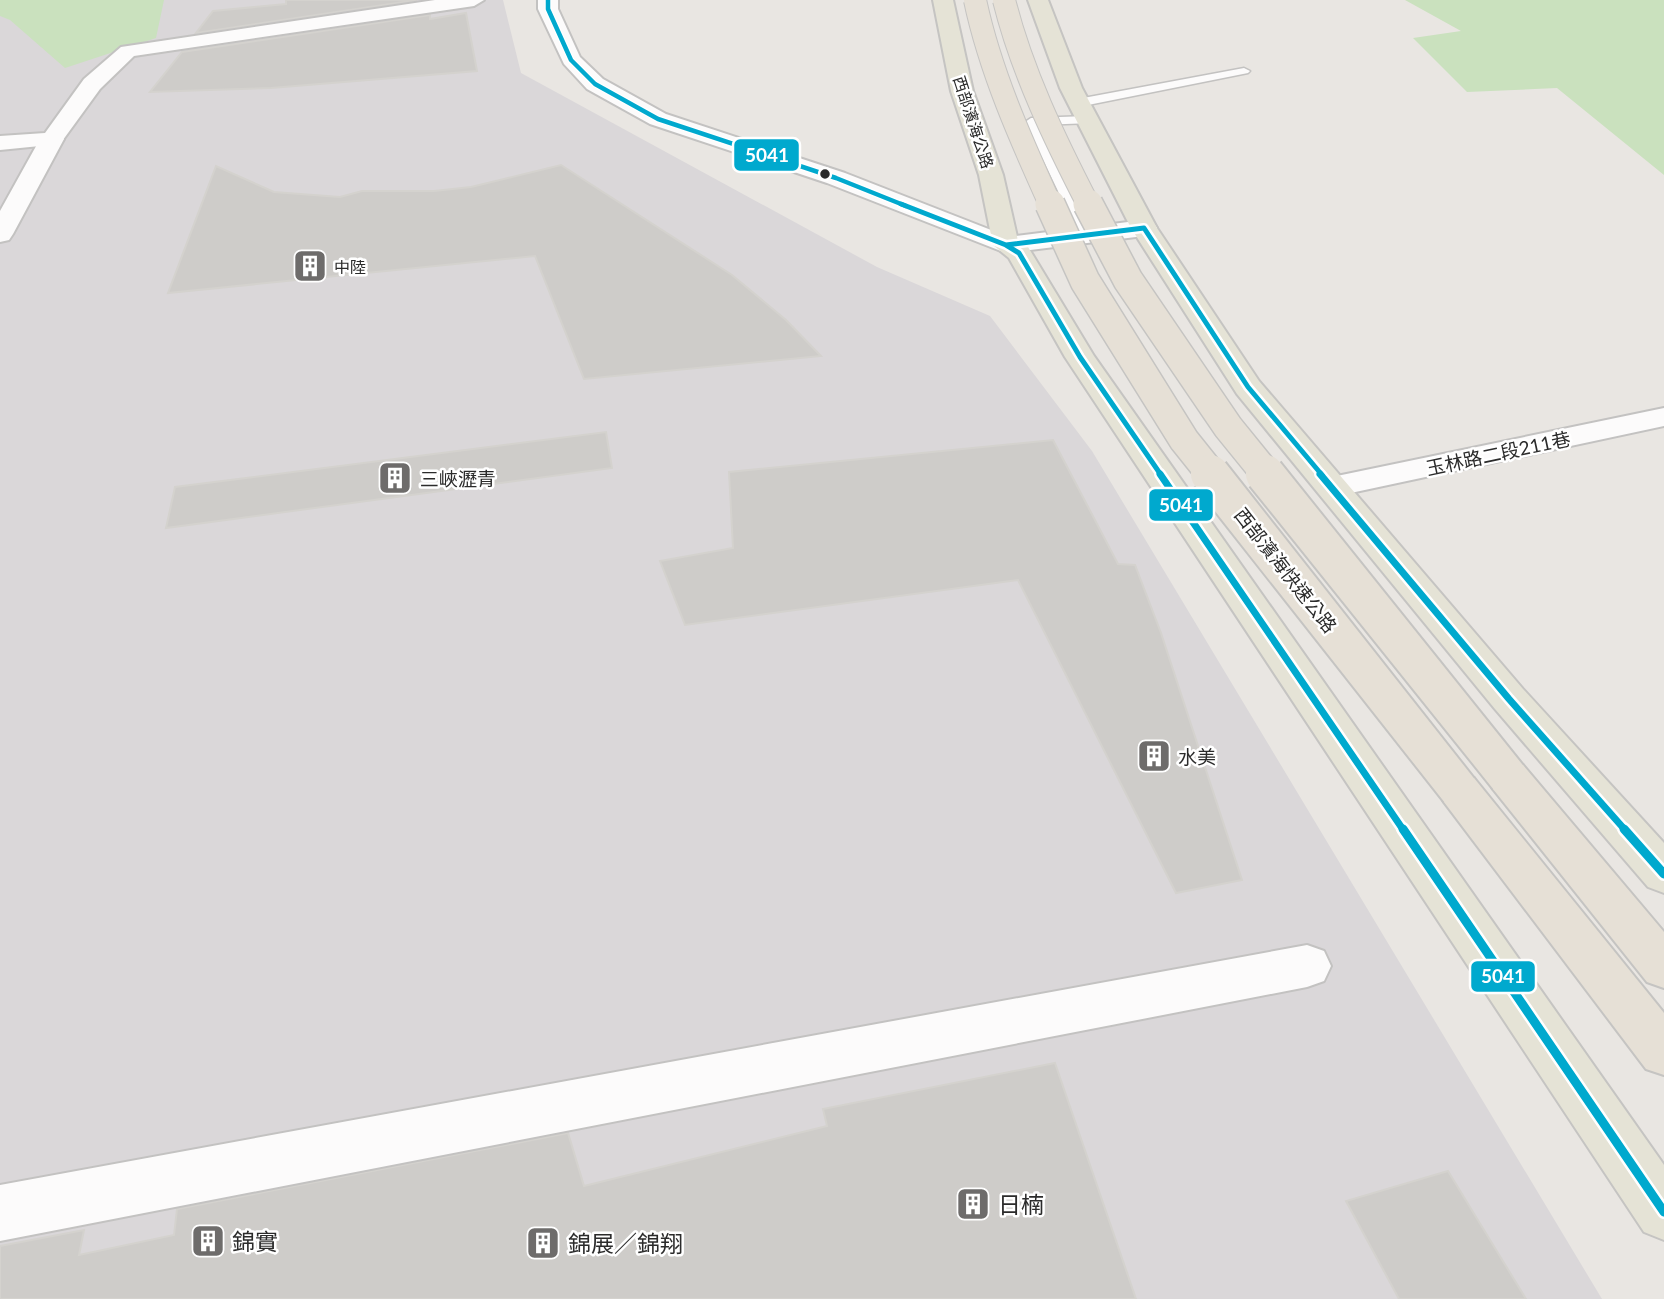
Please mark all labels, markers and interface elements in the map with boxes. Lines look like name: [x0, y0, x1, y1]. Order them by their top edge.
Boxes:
street label: 西部濱海公路: [950, 73, 998, 171]
line badge: 5041: [733, 138, 800, 172]
text: 5041: [745, 143, 789, 166]
unlabelled marker: [818, 167, 832, 181]
building icon: 中陸: [291, 247, 329, 285]
place label: 中陸: [334, 257, 366, 276]
street label: 玉林路二段211巷: [1424, 426, 1572, 480]
building icon: 三峽瀝青: [376, 459, 414, 497]
place label: 三峽瀝青: [420, 467, 496, 490]
line badge: 5041: [1148, 488, 1214, 522]
text: 5041: [1159, 493, 1203, 516]
street label: 西部濱海快速公路: [1230, 503, 1342, 637]
building icon: 水美: [1135, 737, 1173, 775]
place label: 水美: [1178, 745, 1216, 768]
line badge: 5041: [1470, 960, 1536, 993]
text: 5041: [1481, 964, 1525, 987]
building icon: 日楠: [954, 1185, 992, 1223]
place label: 日楠: [998, 1190, 1044, 1218]
building icon: 錦實: [189, 1222, 227, 1260]
building icon: 錦展／錦翔: [524, 1224, 562, 1262]
place label: 錦實: [232, 1227, 278, 1255]
place label: 錦展／錦翔: [568, 1229, 683, 1257]

